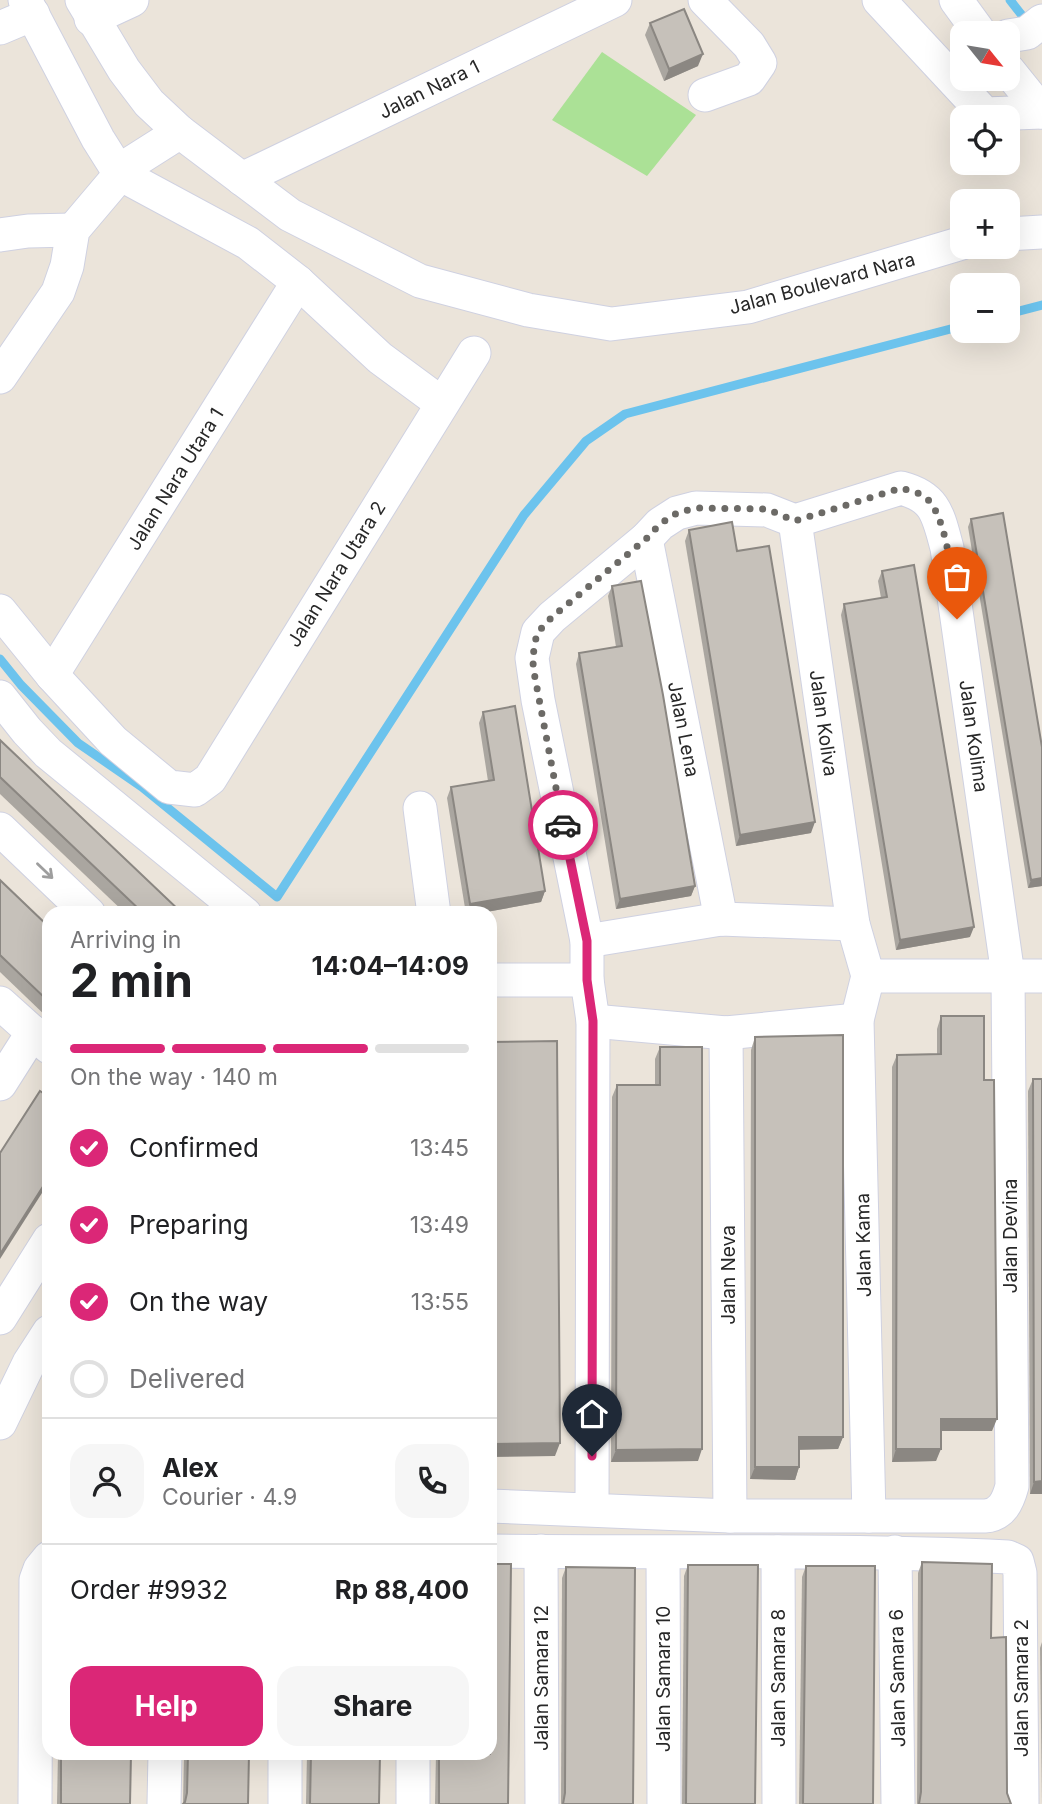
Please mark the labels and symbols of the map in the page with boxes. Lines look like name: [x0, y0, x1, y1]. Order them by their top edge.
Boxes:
north arrow: [950, 21, 1020, 91]
street label: Jalan Nara 1: [375, 55, 483, 124]
street label: Jalan Boulevard Nara: [727, 248, 918, 319]
street label: Jalan Nara Utara 1: [122, 404, 229, 555]
street label: Jalan Nara Utara 2: [282, 497, 391, 651]
pin: [927, 547, 987, 619]
street label: Jalan Koliva: [805, 668, 842, 778]
street label: Jalan Kolima: [954, 678, 993, 794]
street label: Jalan Lena: [663, 679, 704, 779]
courier: [528, 790, 598, 860]
one-way arrow: [36, 863, 53, 880]
street label: Jalan Devina: [999, 1179, 1022, 1293]
street label: Jalan Kama: [851, 1193, 876, 1297]
street label: Jalan Neva: [717, 1225, 740, 1325]
pin: [562, 1384, 622, 1456]
street label: Jalan Samara 12: [530, 1605, 553, 1751]
street label: Jalan Samara 10: [652, 1606, 675, 1752]
street label: Jalan Samara 8: [767, 1609, 790, 1747]
street label: Jalan Samara 6: [885, 1609, 910, 1747]
street label: Jalan Samara 2: [1010, 1619, 1033, 1757]

